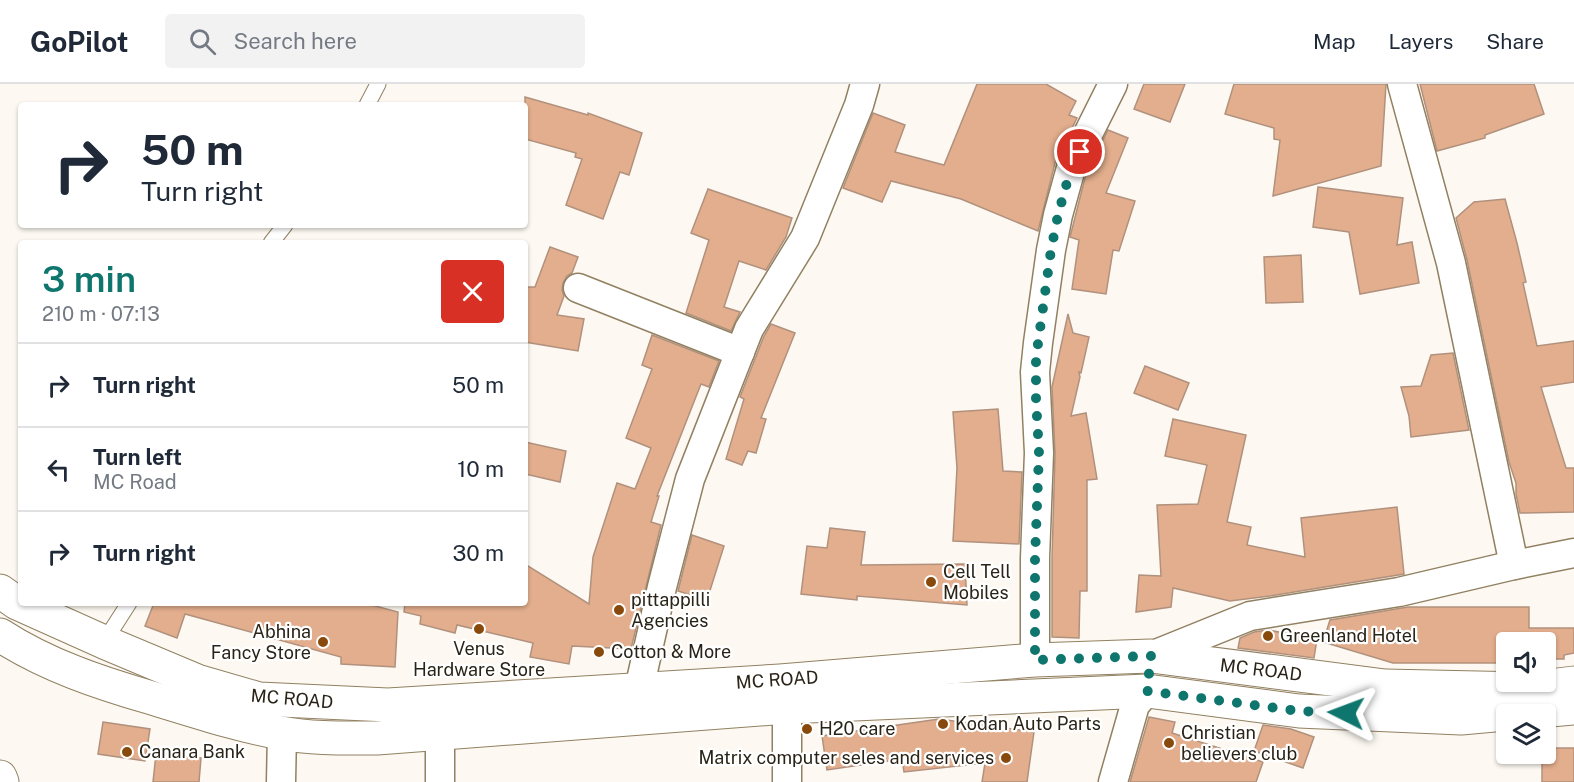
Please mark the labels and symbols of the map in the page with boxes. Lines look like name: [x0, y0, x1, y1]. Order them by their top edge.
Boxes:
pin: [1054, 126, 1105, 177]
place label: Cell Tell Mobiles: [943, 561, 1011, 603]
marker: Cell Tell Mobiles: [924, 575, 938, 589]
place label: pittappilli Agencies: [631, 589, 710, 631]
marker: pittappilli Agencies: [612, 603, 626, 617]
place label: Abhina Fancy Store: [211, 621, 311, 663]
marker: Venus Hardware Store: [472, 622, 486, 636]
place label: Greenland Hotel: [1280, 625, 1418, 646]
marker: Greenland Hotel: [1261, 629, 1275, 643]
marker: Abhina Fancy Store: [316, 635, 330, 649]
place label: Venus Hardware Store: [413, 638, 545, 680]
place label: Cotton & More: [611, 641, 731, 662]
marker: Cotton & More: [592, 645, 606, 659]
street label: MC ROAD: [1219, 654, 1303, 685]
street label: MC ROAD: [735, 666, 819, 693]
position arrow: [1314, 681, 1378, 745]
street label: MC ROAD: [250, 684, 334, 713]
place label: Kodan Auto Parts: [955, 713, 1101, 734]
marker: Kodan Auto Parts: [936, 717, 950, 731]
place label: H20 care: [819, 718, 895, 739]
marker: H20 care: [800, 722, 814, 736]
place label: Christian believers club: [1181, 722, 1297, 764]
marker: Christian believers club: [1162, 736, 1176, 750]
place label: Canara Bank: [139, 741, 245, 762]
marker: Canara Bank: [120, 745, 134, 759]
place label: Matrix computer seles and services: [698, 747, 994, 768]
marker: Matrix computer seles and services: [999, 751, 1013, 765]

